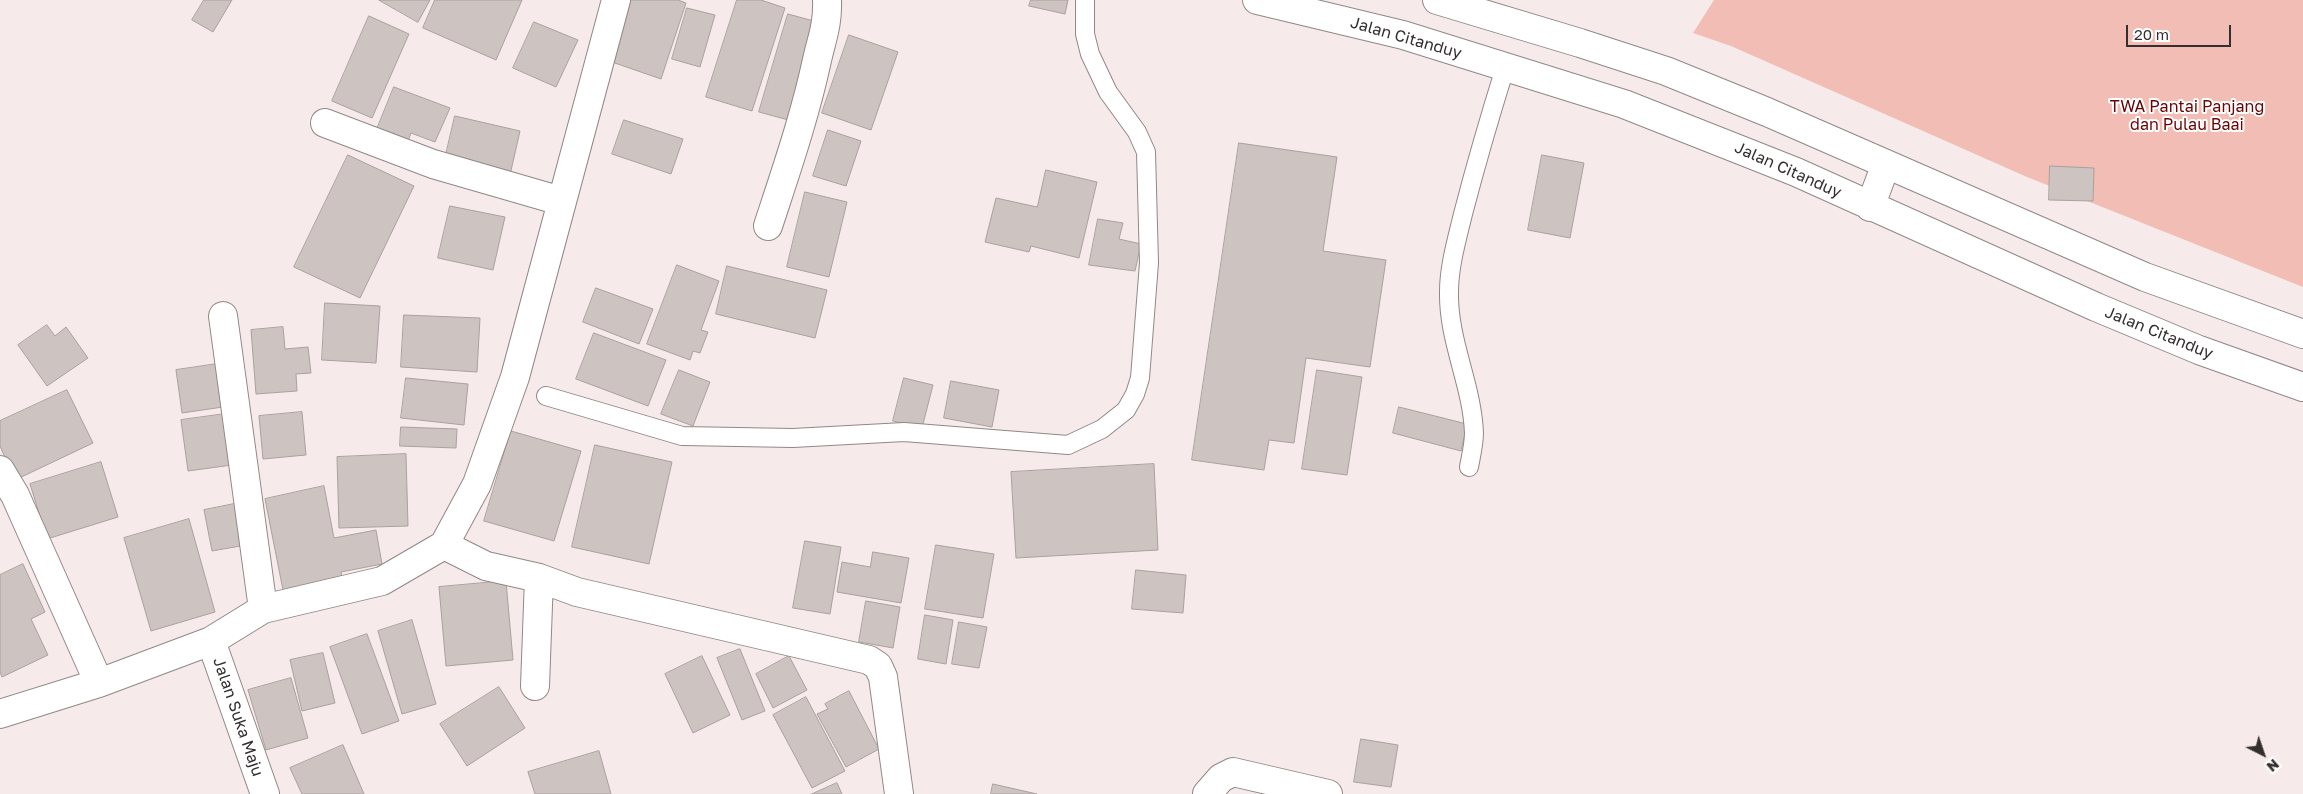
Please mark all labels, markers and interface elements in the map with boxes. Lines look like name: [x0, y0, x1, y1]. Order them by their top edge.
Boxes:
street label: Jalan Citanduy: [1348, 13, 1464, 63]
scale bar: [2128, 15, 2233, 47]
text: 20 m: [2134, 25, 2169, 43]
park label: TWA Pantai Panjang dan Pulau Baai: [2110, 97, 2264, 135]
street label: Jalan Citanduy: [1732, 138, 1844, 202]
street label: Jalan Citanduy: [2102, 303, 2216, 363]
street label: Jalan Suka Maju: [209, 655, 267, 779]
north arrow: [2238, 729, 2288, 779]
text: N: [2264, 756, 2283, 776]

